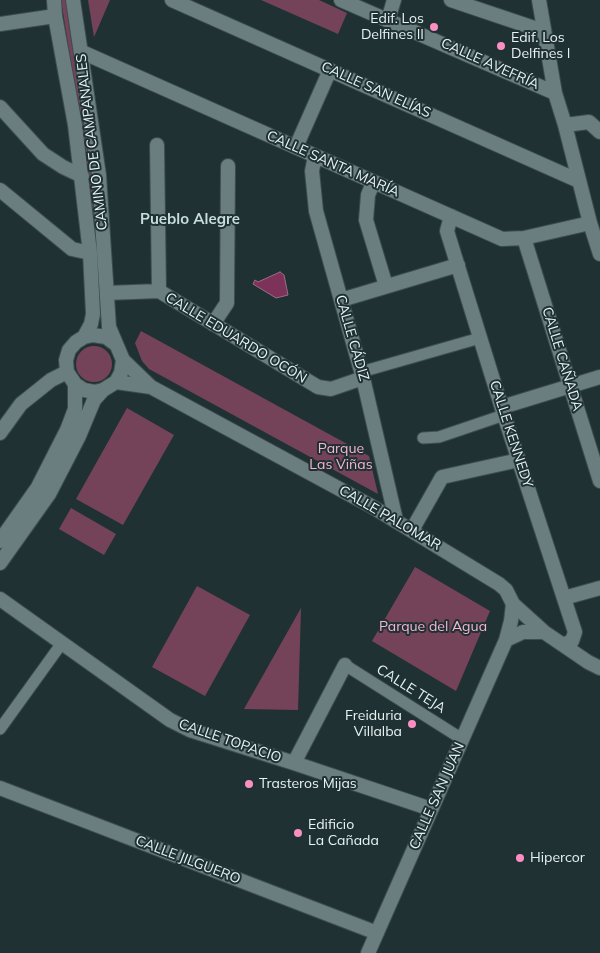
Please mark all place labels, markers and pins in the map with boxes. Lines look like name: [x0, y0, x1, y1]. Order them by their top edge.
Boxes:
place label: Edif. Los Delfines II: [361, 11, 424, 44]
marker: Edif. Los Delfines II: [428, 21, 440, 33]
place label: Edif. Los Delfines I: [511, 30, 570, 62]
marker: Edif. Los Delfines I: [495, 40, 507, 52]
place label: Freiduria Villalba: [345, 708, 402, 740]
marker: Freiduria Villalba: [406, 718, 418, 730]
place label: Trasteros Mijas: [259, 776, 357, 792]
marker: Trasteros Mijas: [243, 778, 255, 790]
place label: Edificio La Cañada: [308, 817, 379, 850]
marker: Edificio La Cañada: [292, 827, 304, 839]
place label: Hipercor: [530, 850, 585, 866]
marker: Hipercor: [514, 852, 526, 864]

